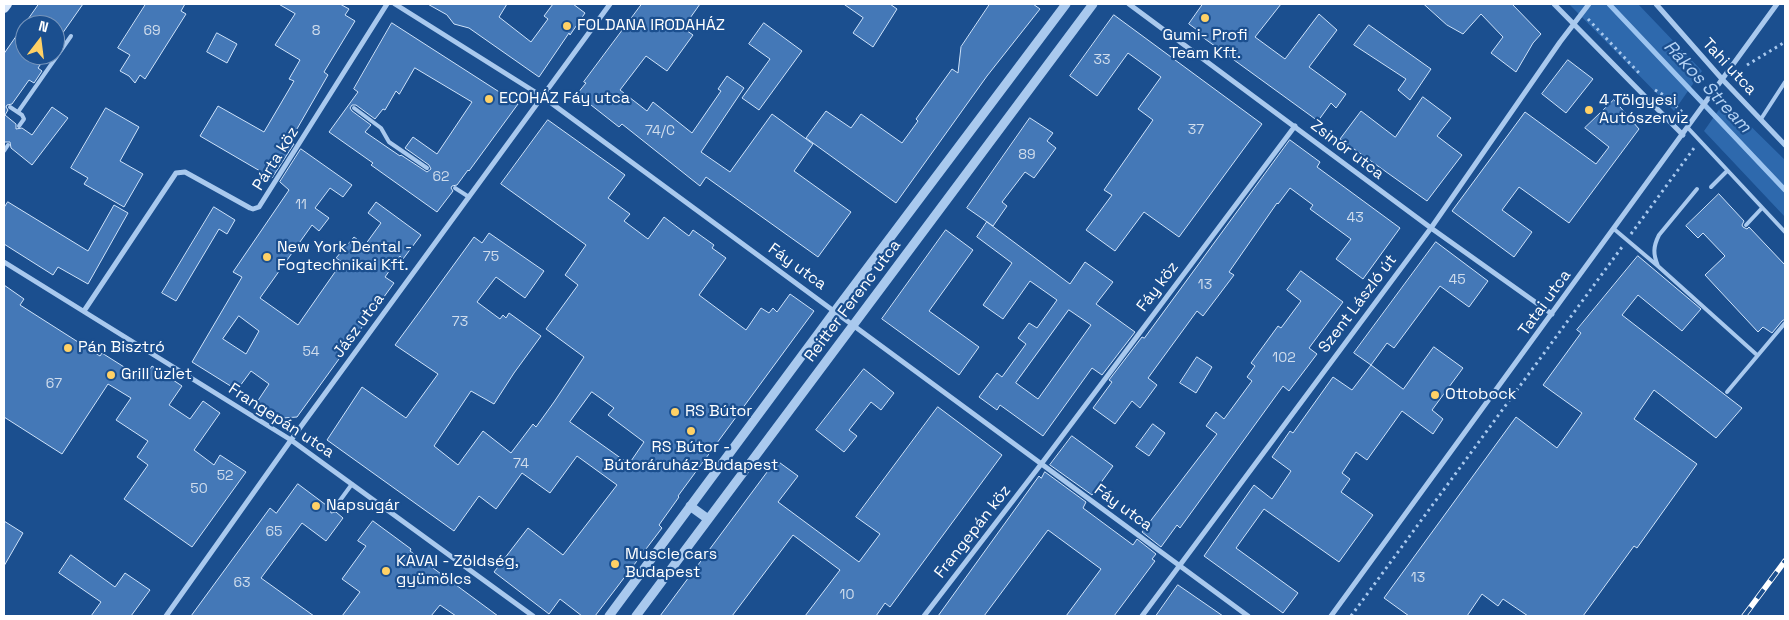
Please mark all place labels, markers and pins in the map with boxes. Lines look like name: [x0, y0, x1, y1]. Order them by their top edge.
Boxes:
marker: Gumi- Profi Team Kft.: [1199, 12, 1211, 24]
place label: FOLDANA IRODAHÁZ: [577, 16, 725, 36]
marker: FOLDANA IRODAHÁZ: [561, 20, 573, 32]
place label: Gumi- Profi Team Kft.: [1163, 26, 1247, 64]
place label: ECOHÁZ Fáy utca: [499, 89, 630, 109]
place label: 4 Tölgyesi Autószerviz: [1599, 91, 1689, 129]
marker: ECOHÁZ Fáy utca: [483, 93, 495, 105]
marker: 4 Tölgyesi Autószerviz: [1583, 104, 1595, 116]
place label: New York Dental - Fogtechnikai Kft.: [277, 238, 412, 276]
marker: New York Dental - Fogtechnikai Kft.: [261, 251, 273, 263]
place label: Pán Bisztró: [78, 338, 165, 358]
marker: Pán Bisztró: [62, 342, 74, 354]
place label: Grill üzlet: [121, 365, 192, 385]
marker: Grill üzlet: [105, 369, 117, 381]
place label: Ottobock: [1445, 385, 1516, 405]
marker: Ottobock: [1429, 389, 1441, 401]
place label: RS Bútor: [685, 402, 752, 422]
marker: RS Bútor: [669, 406, 681, 418]
marker: RS Bútor - Bútoráruház Budapest: [685, 425, 697, 437]
place label: RS Bútor - Bútoráruház Budapest: [604, 438, 778, 476]
place label: Napsugár: [326, 496, 400, 516]
marker: Napsugár: [310, 500, 322, 512]
place label: Muscle cars Budapest: [625, 545, 717, 583]
place label: KAVAI - Zöldség, gyümölcs: [396, 552, 519, 590]
marker: Muscle cars Budapest: [609, 558, 621, 570]
marker: KAVAI - Zöldség, gyümölcs: [380, 565, 392, 577]

